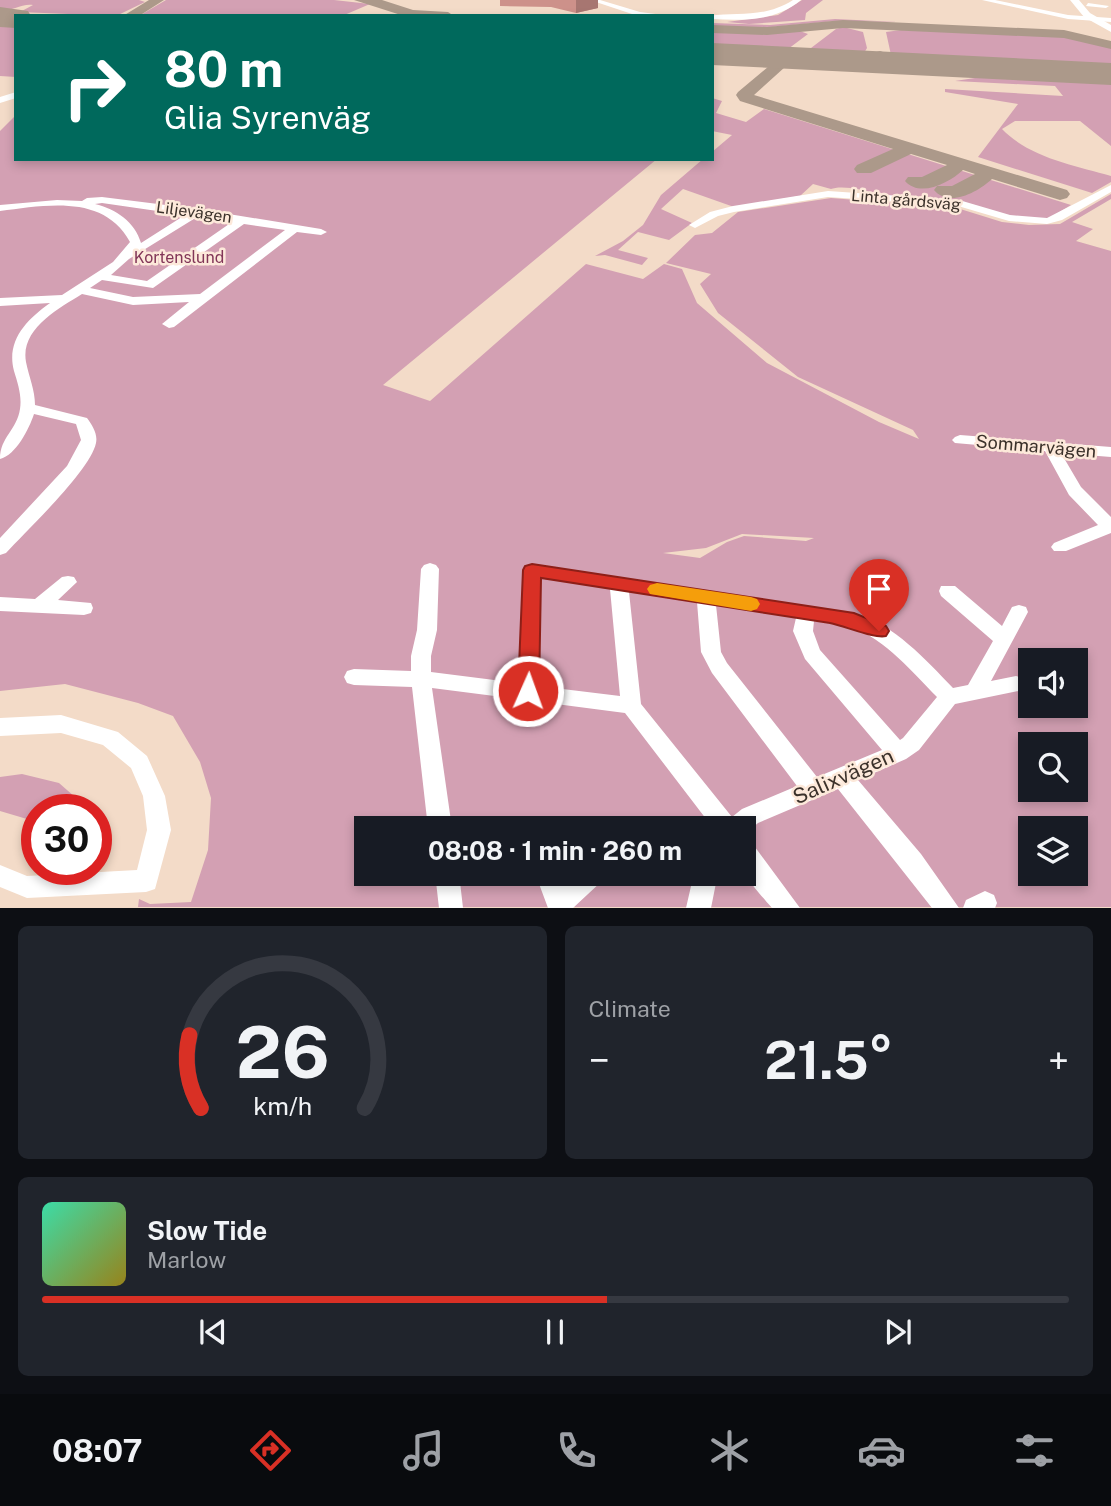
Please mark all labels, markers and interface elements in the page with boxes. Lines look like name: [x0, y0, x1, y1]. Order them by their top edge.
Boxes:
text: 80 m: [164, 40, 283, 98]
icon: right: [49, 42, 140, 133]
text: Glia Syrenväg: [164, 99, 371, 136]
street label: Linta gårdsväg: [850, 186, 962, 214]
street label: Liljevägen: [155, 197, 233, 227]
park label: Kortenslund: [134, 248, 224, 267]
street label: Sommarvägen: [975, 430, 1097, 462]
pin: [849, 559, 909, 631]
icon: arrive: [860, 570, 898, 608]
map controls: [1018, 648, 1088, 886]
button: sound: [1018, 648, 1088, 718]
position arrow: [491, 654, 565, 728]
button: search: [1018, 732, 1088, 802]
street label: Salixvägen: [789, 743, 897, 809]
speed limit sign: 30: [21, 794, 112, 885]
button: layers: [1018, 816, 1088, 886]
text: 08:08 · 1 min · 260 m: [428, 835, 682, 866]
text: Climate: [589, 995, 671, 1022]
text: 26: [235, 1010, 329, 1095]
text: 21.5°: [764, 1030, 893, 1091]
text: −: [589, 1038, 610, 1083]
text: +: [1048, 1038, 1069, 1083]
text: km/h: [253, 1091, 312, 1121]
text: Slow Tide: [147, 1215, 267, 1246]
text: Marlow: [147, 1246, 226, 1273]
icon: previous: [194, 1313, 232, 1351]
icon: pause: [536, 1313, 574, 1351]
icon: next: [879, 1313, 917, 1351]
icon: directions: [246, 1426, 295, 1475]
icon: music: [399, 1426, 448, 1475]
icon: phone: [552, 1426, 601, 1475]
icon: climate: [705, 1426, 754, 1475]
icon: car: [857, 1426, 906, 1475]
icon: filters: [1010, 1426, 1059, 1475]
text: 08:07: [52, 1432, 143, 1469]

